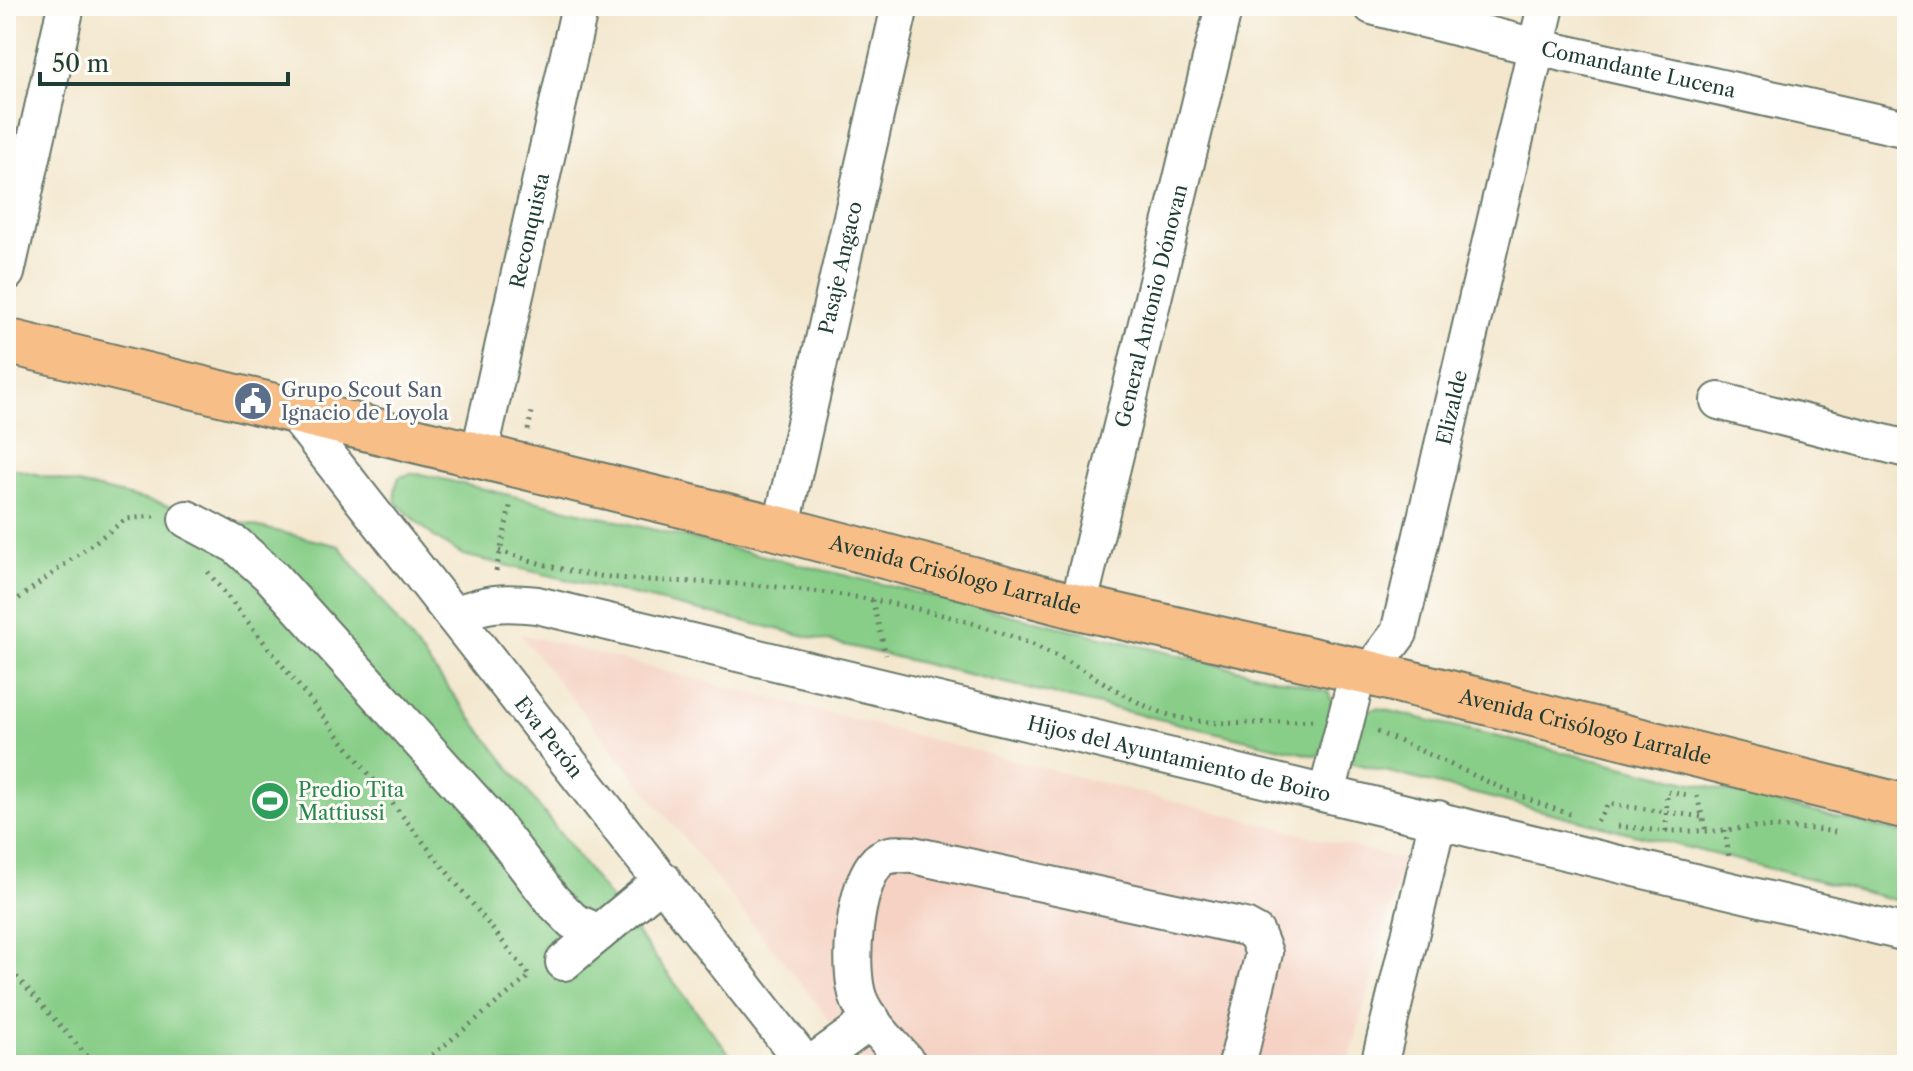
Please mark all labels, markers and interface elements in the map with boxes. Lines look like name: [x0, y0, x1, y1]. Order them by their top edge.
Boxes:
scale bar: [40, 36, 288, 86]
street label: Comandante Lucena: [1539, 37, 1738, 103]
text: 50 m: [52, 49, 109, 78]
street label: Reconquista: [505, 170, 554, 291]
street label: General Antonio Dónovan: [1110, 181, 1192, 430]
street label: Pasaje Angaco: [814, 199, 867, 336]
street label: Elizalde: [1432, 368, 1472, 447]
place label: Grupo Scout San Ignacio de Loyola: [281, 378, 449, 425]
public building icon: Grupo Scout San Ignacio de Loyola: [232, 380, 274, 422]
street label: Avenida Crisólogo Larralde: [826, 530, 1084, 619]
street label: Avenida Crisólogo Larralde: [1456, 684, 1714, 770]
street label: Eva Perón: [510, 692, 588, 783]
street label: Hijos del Ayuntamiento de Boiro: [1025, 711, 1333, 807]
place label: Predio Tita Mattiussi: [298, 778, 405, 825]
sports icon: Predio Tita Mattiussi: [249, 780, 291, 822]

